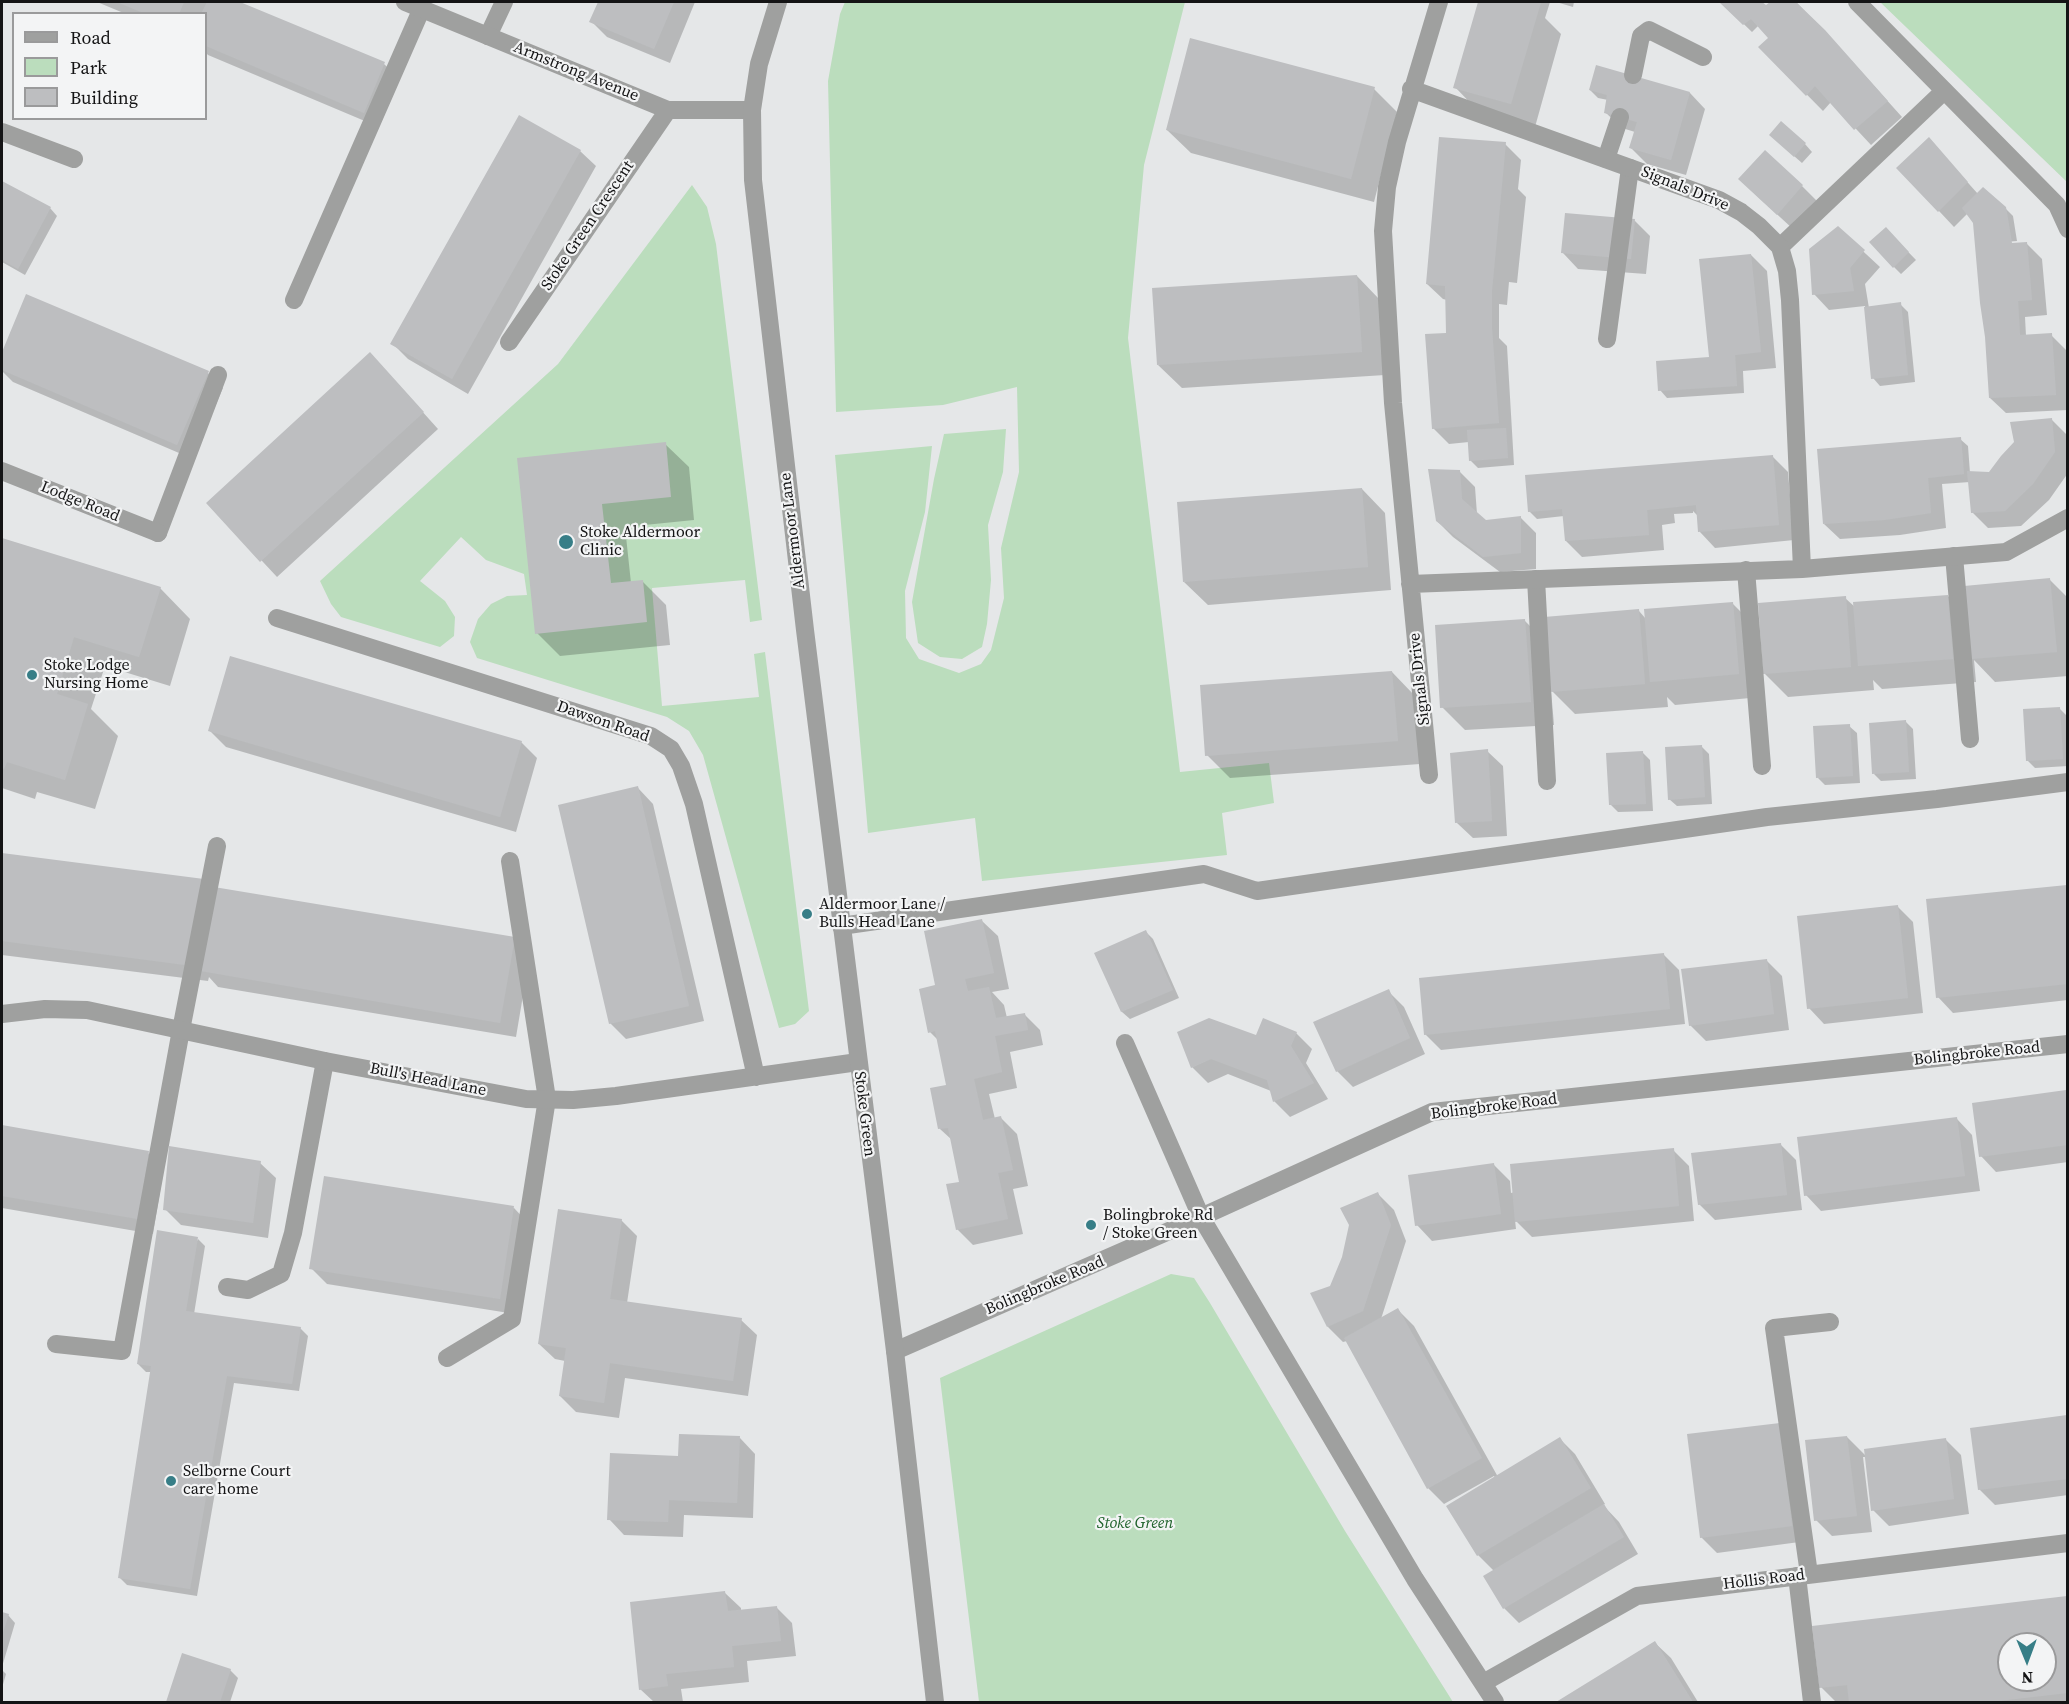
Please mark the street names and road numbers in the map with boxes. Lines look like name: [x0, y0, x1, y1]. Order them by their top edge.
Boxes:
street label: Armstrong Avenue: [510, 38, 642, 106]
street label: Stoke Green Crescent: [538, 158, 638, 294]
street label: Signals Drive: [1638, 163, 1732, 215]
street label: Aldermoor Lane: [776, 472, 810, 590]
street label: Lodge Road: [38, 477, 122, 527]
street label: Signals Drive: [1406, 632, 1434, 726]
street label: Dawson Road: [554, 697, 652, 747]
street label: Bolingbroke Road: [1913, 1038, 2041, 1070]
street label: Bull's Head Lane: [368, 1059, 488, 1101]
street label: Stoke Green: [849, 1070, 879, 1158]
street label: Bolingbroke Road: [1430, 1090, 1558, 1124]
street label: Bolingbroke Road: [983, 1252, 1107, 1320]
street label: Hollis Road: [1722, 1565, 1806, 1595]

